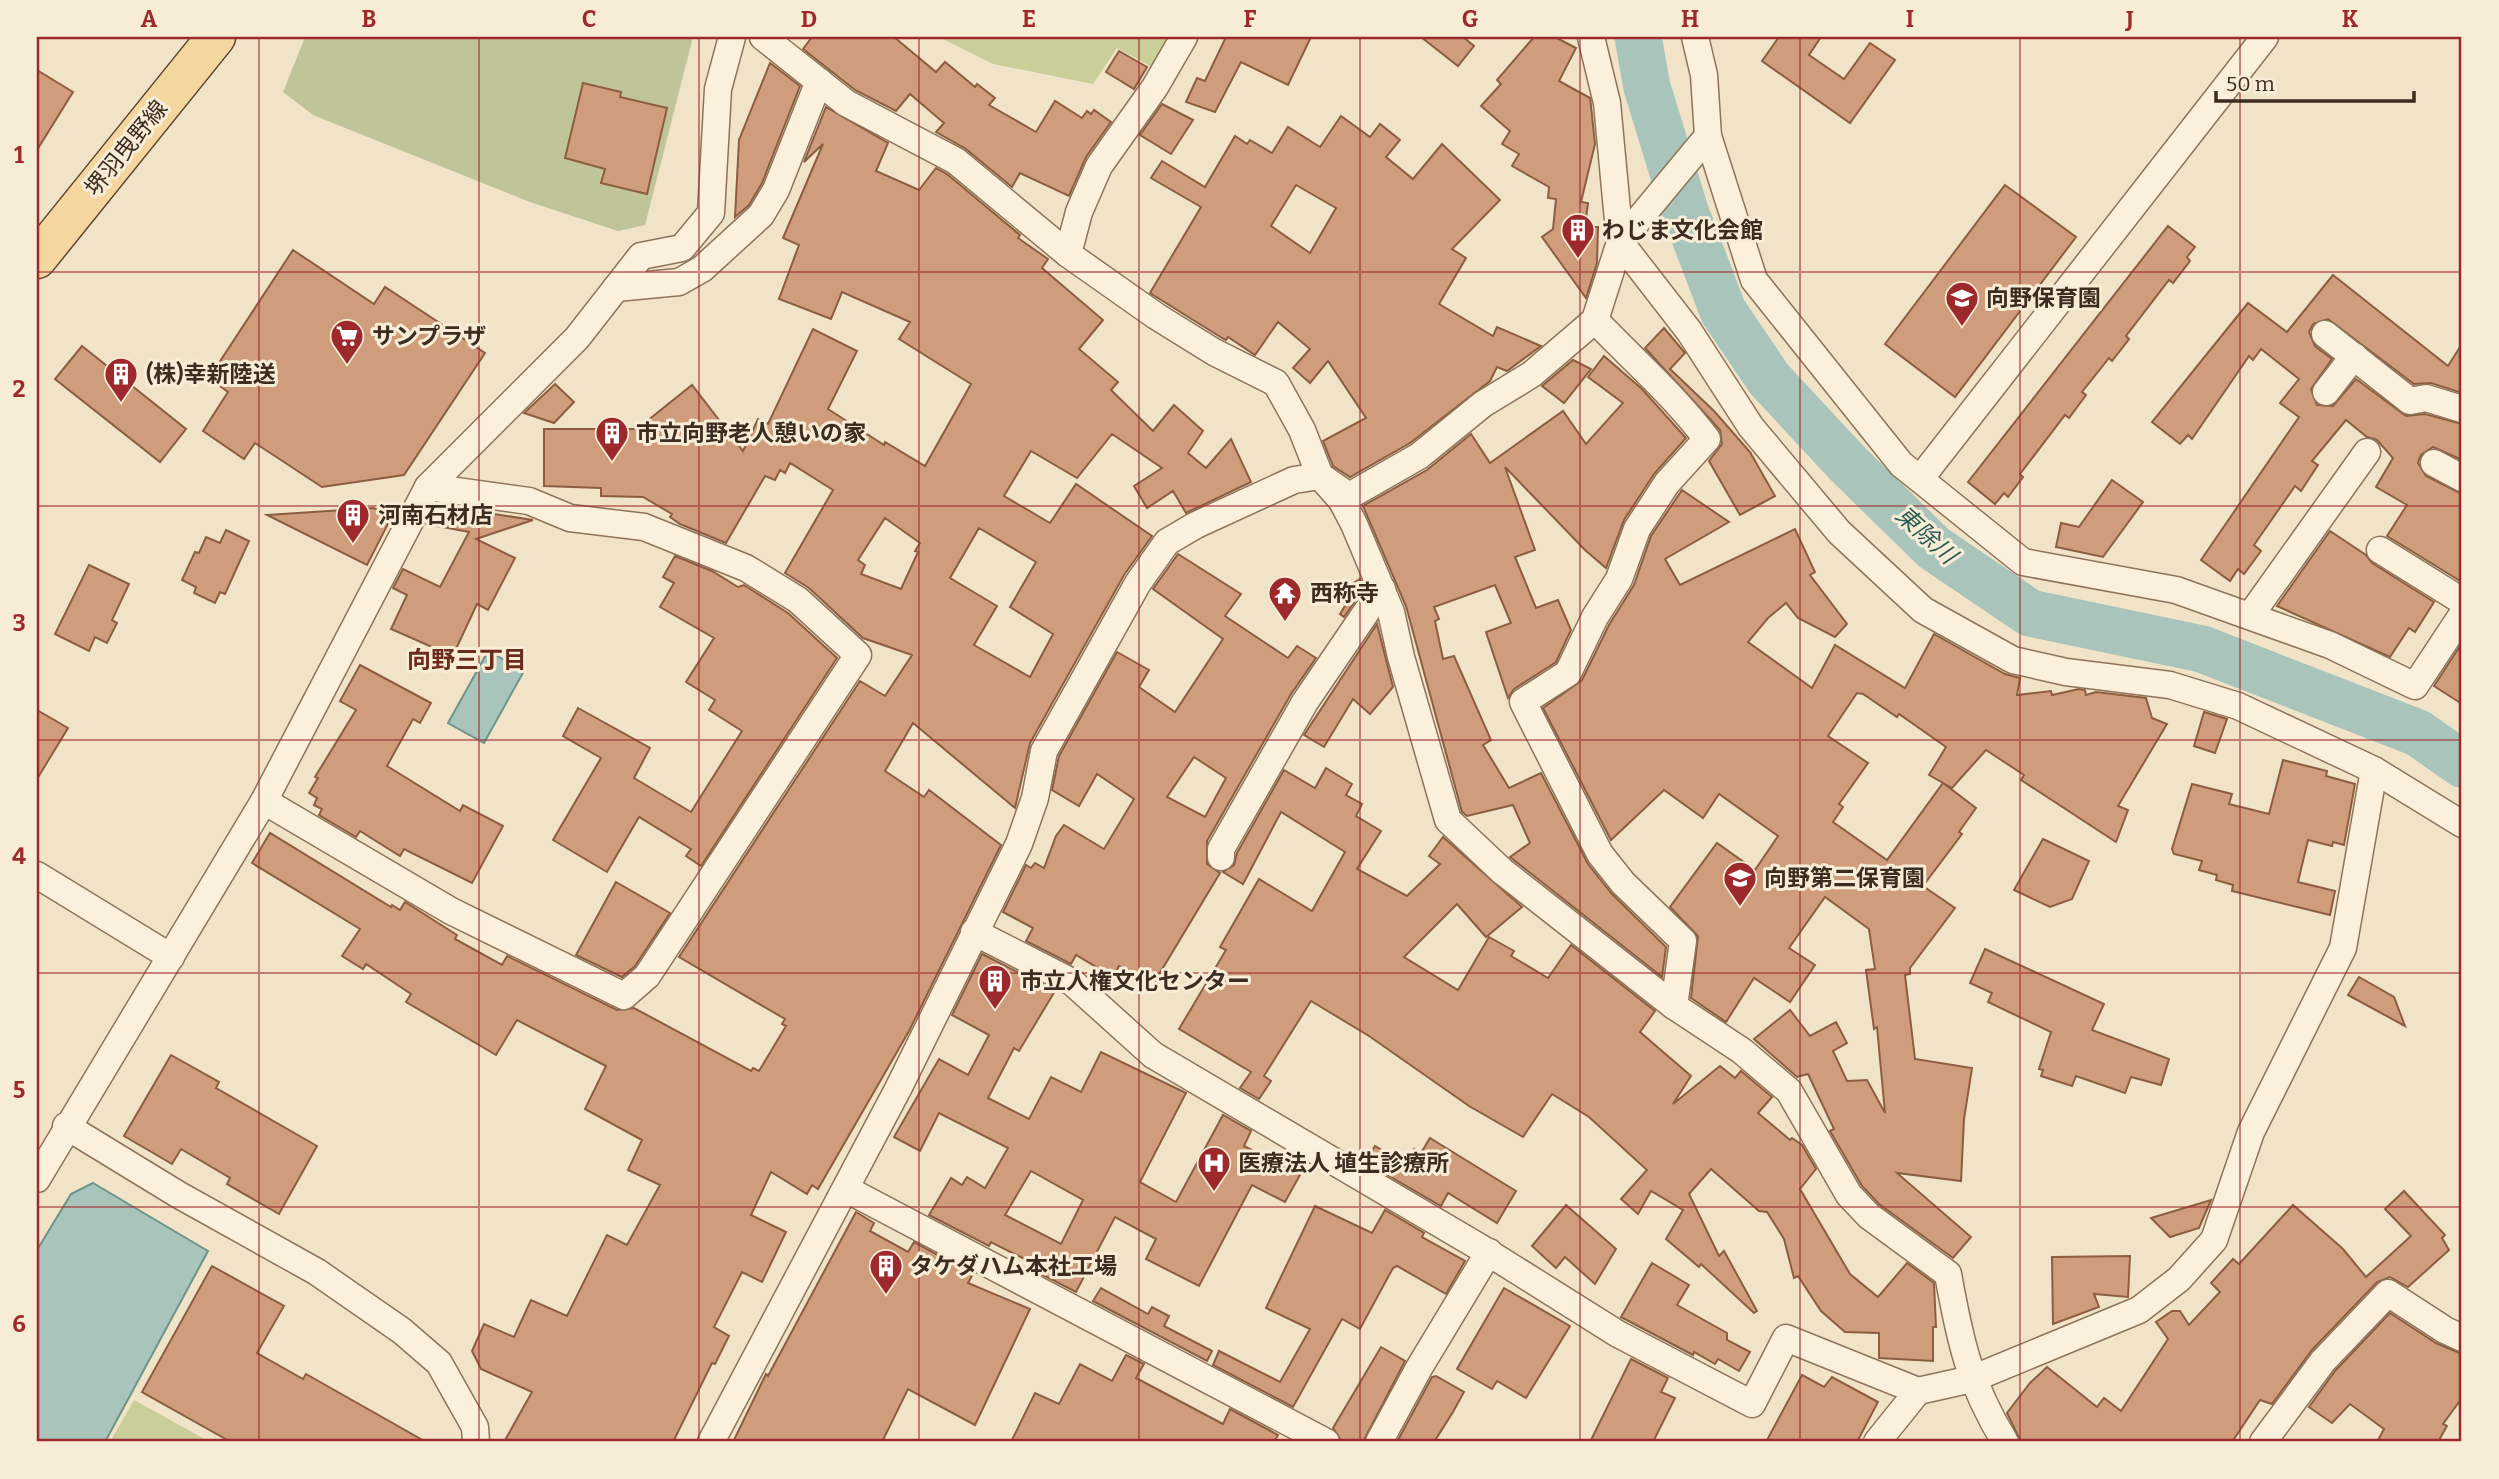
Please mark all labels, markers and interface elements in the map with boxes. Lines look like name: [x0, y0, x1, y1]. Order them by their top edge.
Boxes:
text: A: [141, 5, 158, 33]
text: B: [362, 5, 376, 33]
text: C: [582, 5, 596, 33]
text: D: [801, 5, 817, 33]
text: E: [1022, 5, 1036, 33]
text: F: [1244, 5, 1257, 33]
text: G: [1462, 5, 1479, 33]
text: H: [1681, 5, 1699, 33]
text: I: [1906, 5, 1914, 33]
text: J: [2124, 5, 2134, 33]
text: K: [2342, 5, 2359, 33]
scale bar: [2216, 60, 2413, 104]
text: 50 m: [2226, 71, 2275, 97]
street label: 堺羽曳野線: [79, 95, 173, 201]
text: 1: [14, 141, 24, 169]
building icon: わじま文化会館: [1559, 211, 1597, 260]
place label: わじま文化会館: [1602, 216, 1763, 244]
school or university icon: 向野保育園: [1943, 279, 1981, 328]
place label: 向野保育園: [1986, 284, 2101, 312]
supermarket icon: サンプラザ: [328, 317, 366, 366]
place label: サンプラザ: [372, 322, 486, 350]
building icon: (株)幸新陸送: [102, 355, 140, 404]
place label: (株)幸新陸送: [146, 360, 276, 388]
text: 2: [13, 375, 26, 403]
building icon: 市立向野老人憩いの家: [593, 414, 631, 463]
place label: 市立向野老人憩いの家: [636, 419, 866, 447]
building icon: 河南石材店: [334, 496, 372, 545]
place label: 河南石材店: [378, 501, 493, 529]
water label: 東除川: [1890, 501, 1964, 572]
temple icon: 西称寺: [1266, 574, 1304, 623]
place label: 西称寺: [1310, 579, 1379, 607]
text: 3: [12, 609, 26, 637]
district label: 向野三丁目: [407, 646, 527, 674]
text: 4: [12, 842, 26, 870]
school or university icon: 向野第二保育園: [1721, 859, 1759, 908]
place label: 向野第二保育園: [1764, 864, 1925, 892]
building icon: 市立人権文化センター: [976, 962, 1014, 1011]
place label: 市立人権文化センター: [1020, 967, 1250, 995]
text: 5: [13, 1076, 25, 1104]
hospital icon: 医療法人 埴生診療所: [1195, 1144, 1233, 1193]
place label: 医療法人 埴生診療所: [1238, 1149, 1449, 1177]
building icon: タケダハム本社工場: [867, 1247, 905, 1296]
place label: タケダハム本社工場: [910, 1252, 1117, 1280]
text: 6: [12, 1310, 26, 1338]

